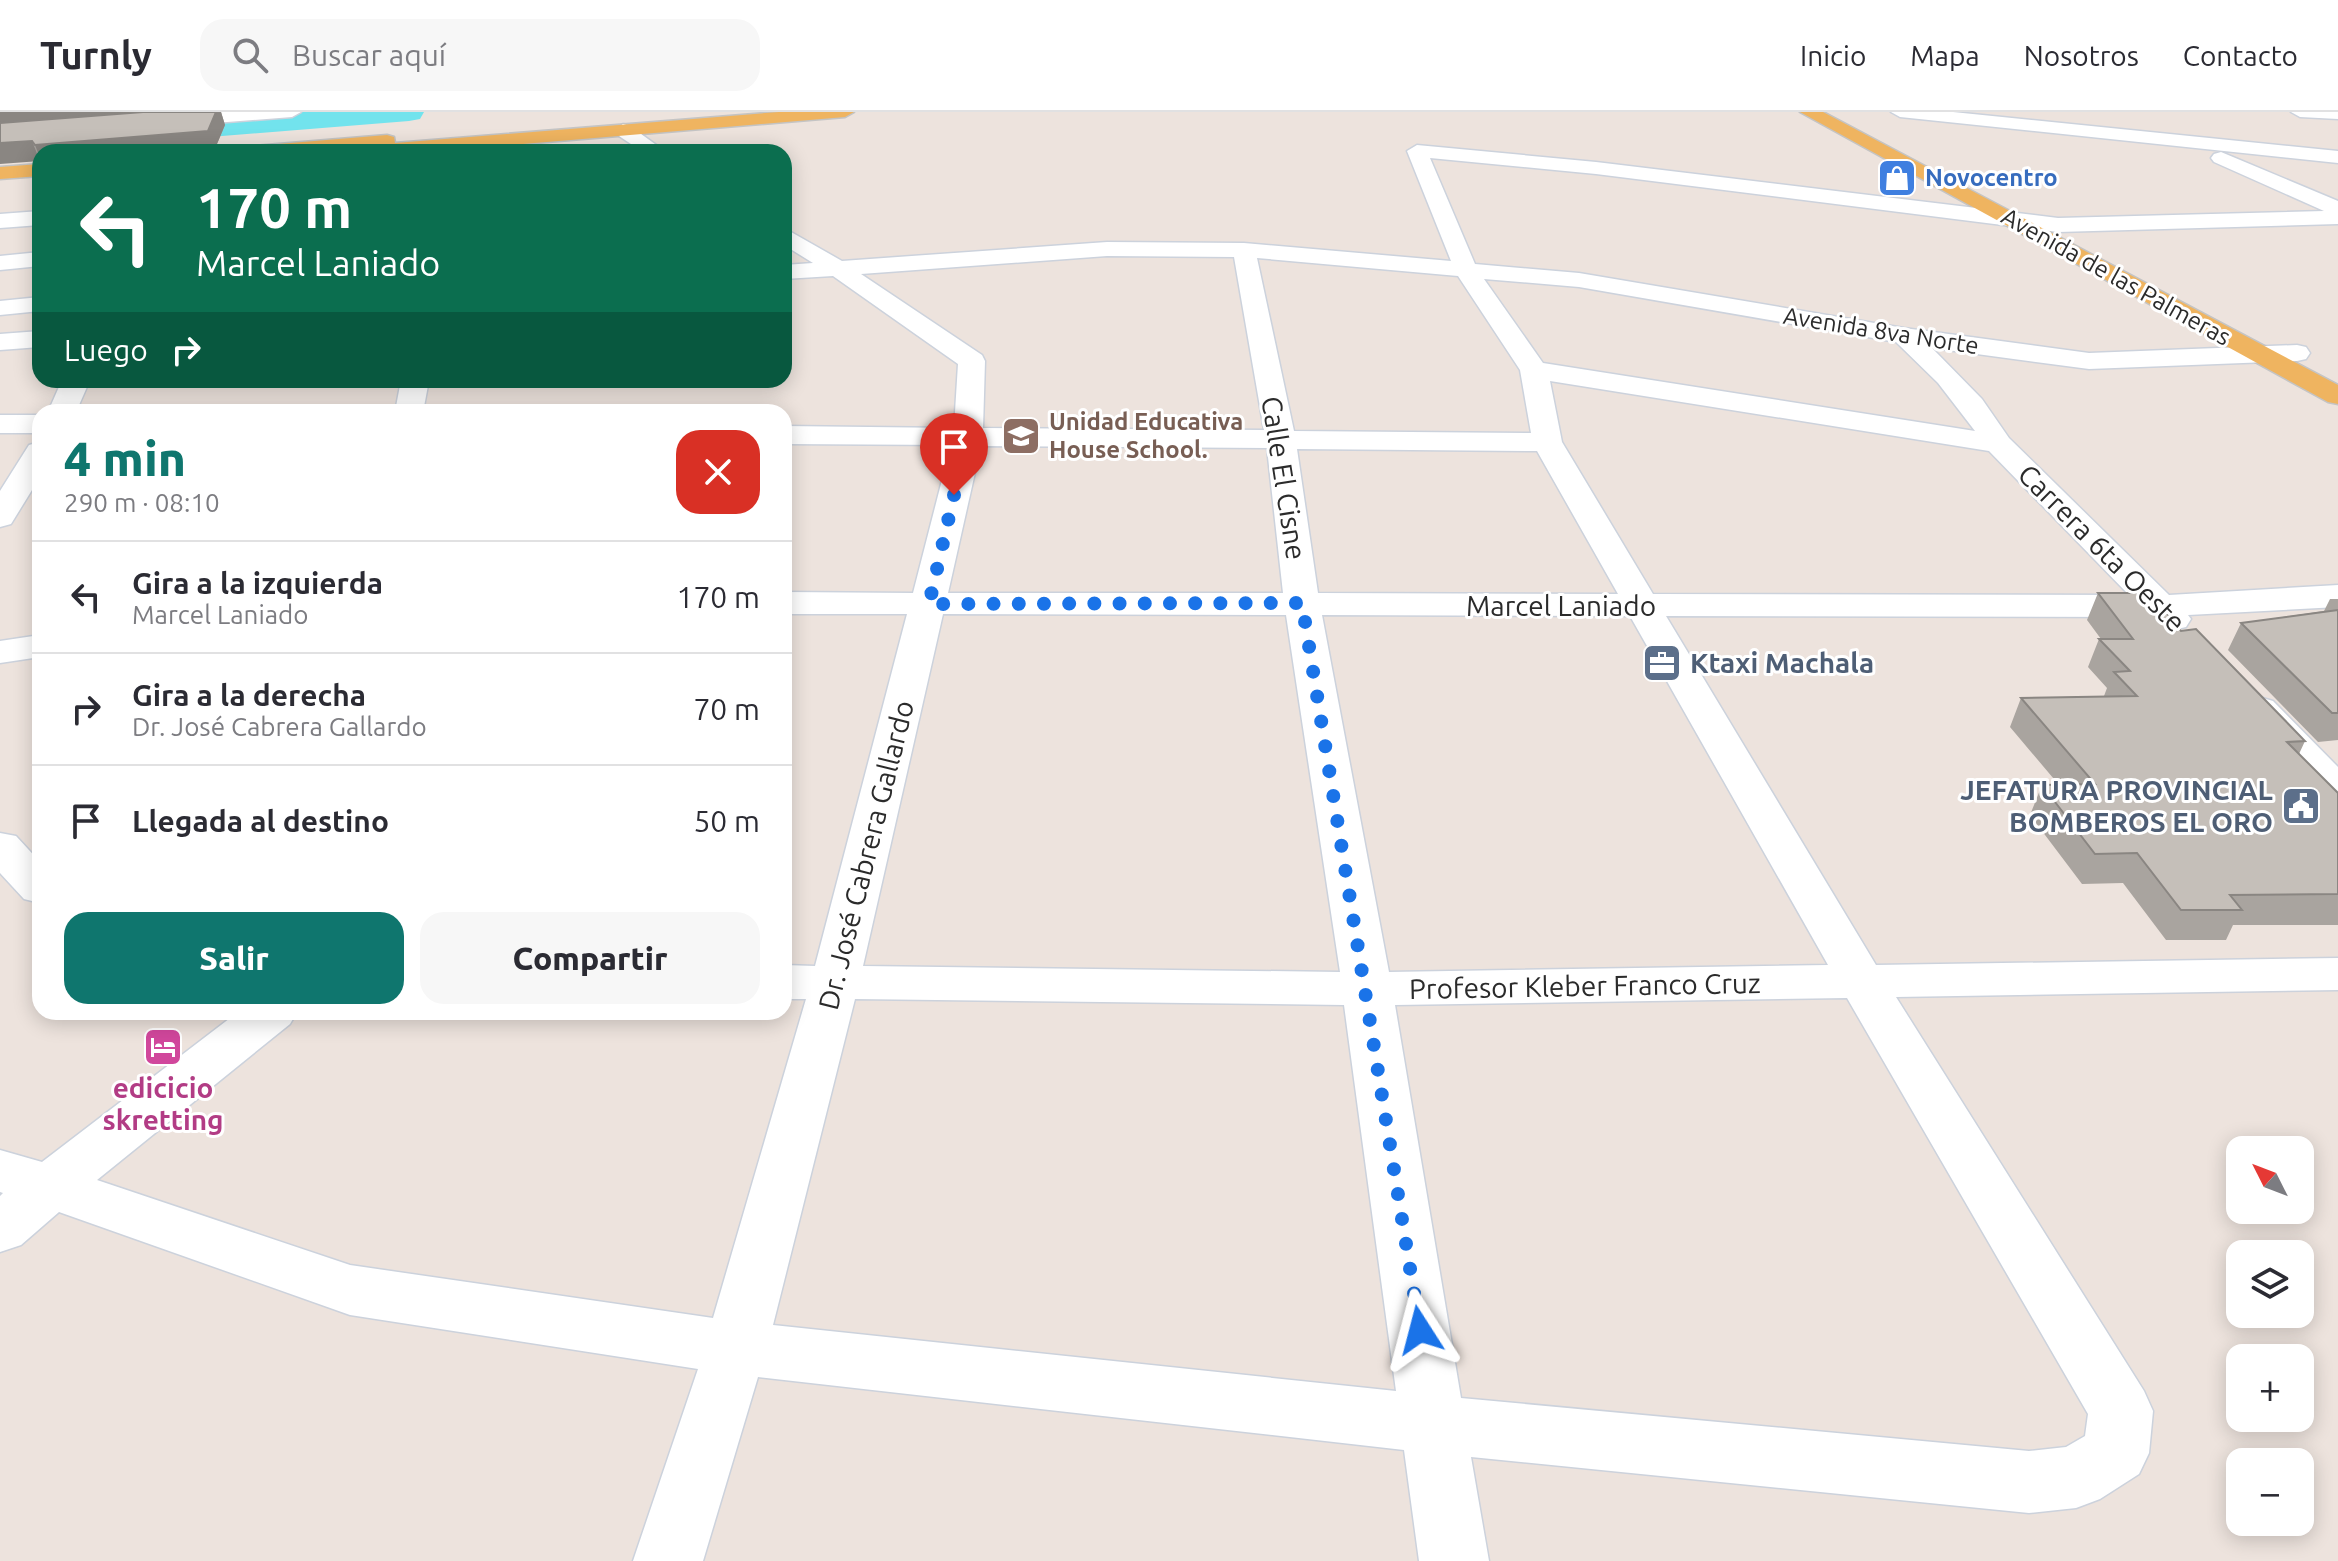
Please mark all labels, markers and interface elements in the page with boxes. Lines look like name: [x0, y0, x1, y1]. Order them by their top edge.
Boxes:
search box: [200, 19, 760, 91]
icon: search: [228, 33, 272, 77]
text: Turnly: [40, 34, 152, 76]
text: Buscar aquí: [292, 38, 446, 72]
text: Inicio: [1800, 40, 1866, 71]
text: Mapa: [1910, 40, 1980, 71]
text: Nosotros: [2024, 40, 2139, 71]
text: Contacto: [2183, 40, 2298, 71]
shop icon: Novocentro: [1876, 157, 1918, 199]
place label: Novocentro: [1925, 164, 2058, 191]
icon: left: [64, 176, 168, 280]
text: 170 m: [196, 176, 352, 239]
street label: Avenida de las Palmeras: [1997, 202, 2235, 351]
text: Marcel Laniado: [196, 242, 440, 283]
street label: Avenida 8va Norte: [1781, 302, 1981, 359]
icon: right: [164, 328, 208, 372]
text: Luego: [64, 333, 148, 367]
street label: Calle El Cisne: [1256, 394, 1313, 562]
place label: Unidad Educativa House School.: [1049, 408, 1243, 463]
pin: [920, 413, 988, 495]
school or university icon: Unidad Educativa House School.: [1000, 415, 1042, 457]
icon: arrive: [932, 425, 976, 469]
button: close: [676, 430, 760, 514]
text: 4 min: [64, 431, 186, 485]
street label: Carrera 6ta Oeste: [2013, 458, 2192, 637]
text: 290 m · 08:10: [64, 488, 220, 517]
text: Gira a la izquierda: [132, 566, 383, 600]
icon: left: [64, 575, 108, 619]
text: 170 m: [676, 580, 760, 614]
street label: Marcel Laniado: [1466, 590, 1656, 621]
text: Marcel Laniado: [132, 600, 309, 629]
office icon: Ktaxi Machala: [1641, 642, 1683, 684]
place label: Ktaxi Machala: [1690, 647, 1874, 678]
text: Gira a la derecha: [132, 678, 366, 712]
icon: right: [64, 687, 108, 731]
text: 70 m: [693, 692, 760, 726]
street label: Dr. José Cabrera Gallardo: [812, 697, 919, 1013]
text: Dr. José Cabrera Gallardo: [132, 712, 427, 741]
place label: JEFATURA PROVINCIAL BOMBEROS EL ORO: [1960, 774, 2273, 837]
public building icon: JEFATURA PROVINCIAL BOMBEROS EL ORO: [2280, 785, 2322, 827]
icon: arrive: [64, 799, 108, 843]
text: Llegada al destino: [132, 804, 389, 838]
text: 50 m: [693, 804, 760, 838]
button: Salir: [64, 912, 404, 1004]
button: Compartir: [420, 912, 760, 1004]
street label: Profesor Kleber Franco Cruz: [1409, 967, 1761, 1004]
hotel icon: edicicio skretting: [142, 1026, 184, 1068]
place label: edicicio skretting: [102, 1072, 224, 1135]
north arrow: [2226, 1136, 2314, 1224]
map controls: [2226, 1136, 2314, 1536]
button: layers: [2226, 1240, 2314, 1328]
position arrow: [1378, 1288, 1462, 1372]
button: +: [2226, 1344, 2314, 1432]
button: −: [2226, 1448, 2314, 1536]

